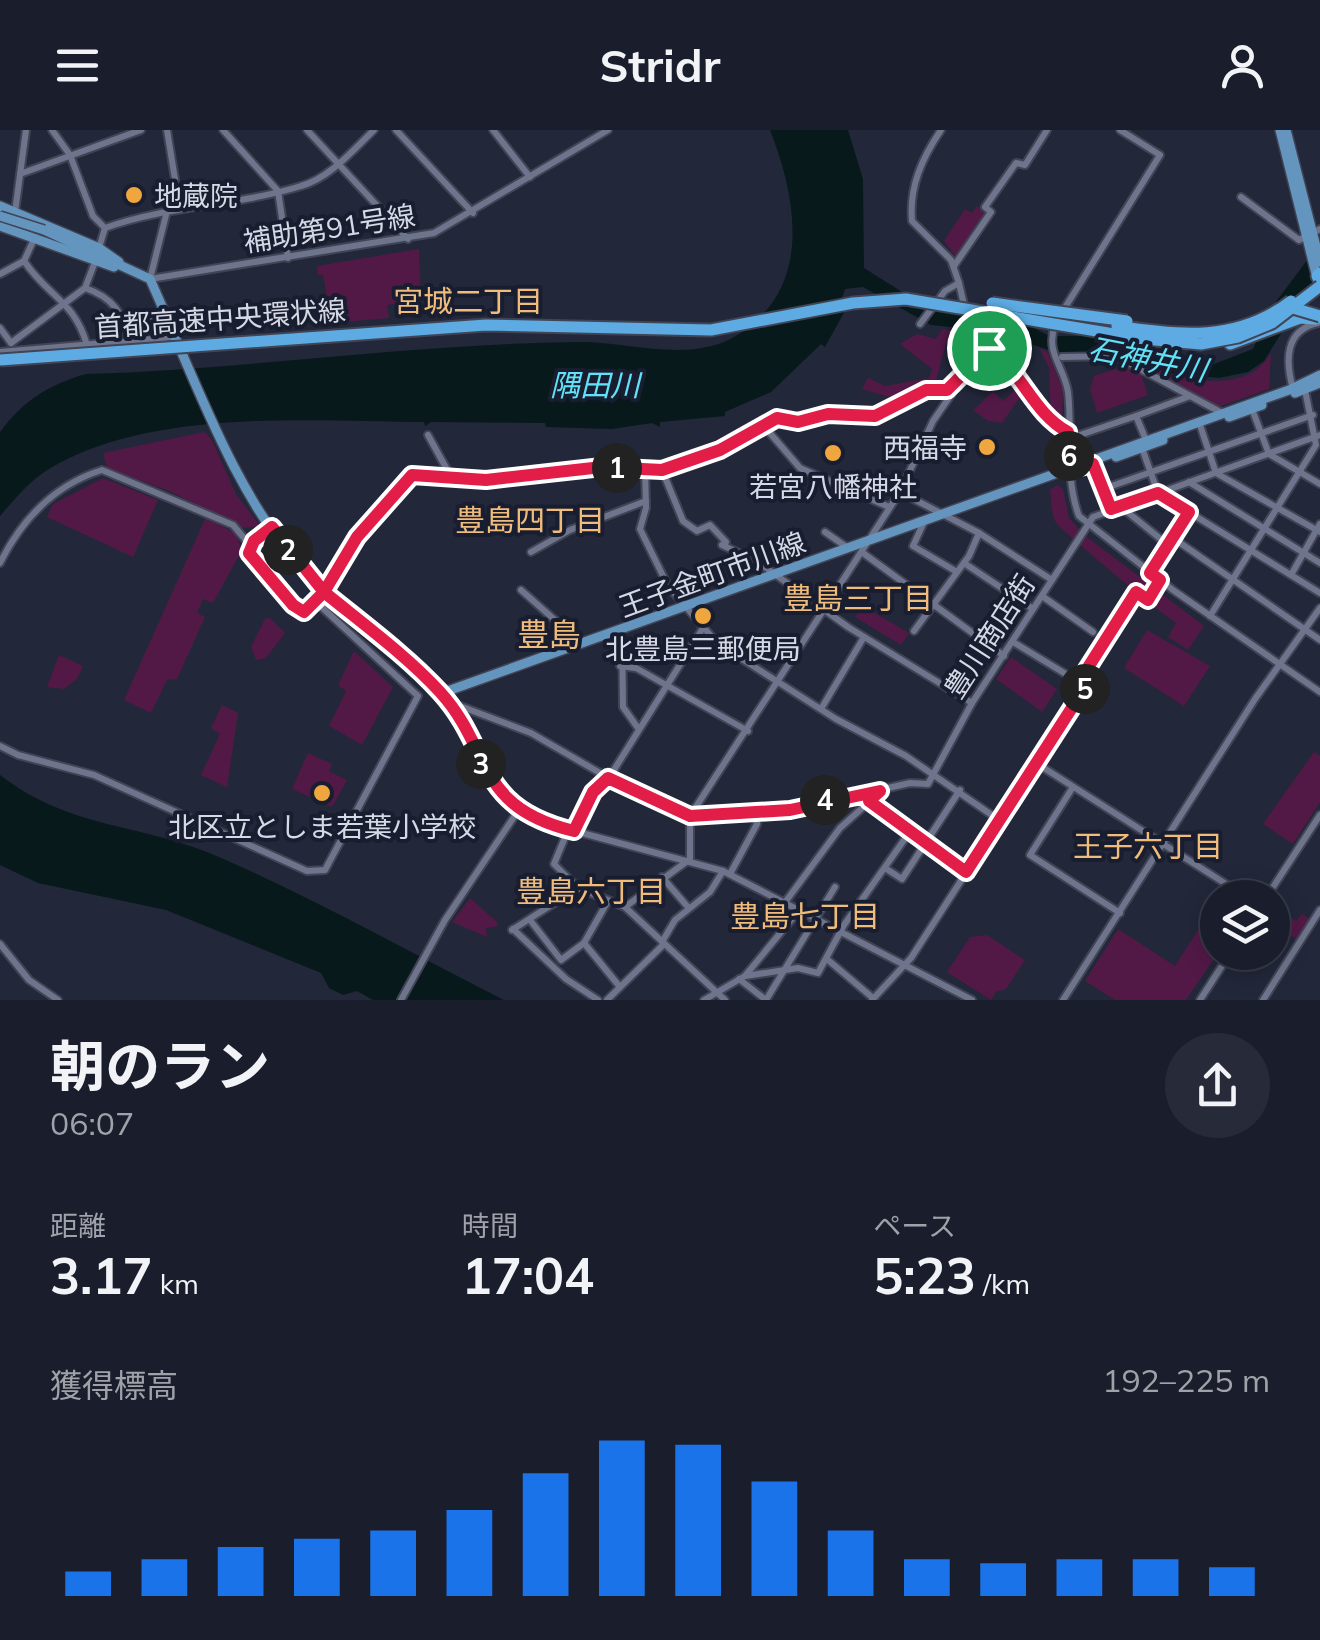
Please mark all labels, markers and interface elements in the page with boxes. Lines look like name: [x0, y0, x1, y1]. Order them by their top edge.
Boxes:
text: Stridr: [600, 37, 720, 93]
icon: menu: [50, 38, 105, 93]
icon: person: [1215, 38, 1270, 93]
place label: 地蔵院: [154, 178, 238, 213]
marker: 地蔵院: [123, 184, 145, 206]
street label: 補助第91号線: [241, 197, 417, 259]
district label: 宮城二丁目: [393, 282, 543, 320]
street label: 首都高速中央環状線: [93, 292, 347, 344]
pin: [947, 306, 1032, 391]
icon: arrive: [962, 321, 1017, 376]
water label: 石神井川: [1085, 329, 1213, 390]
water label: 隅田川: [550, 366, 643, 404]
place label: 西福寺: [883, 430, 967, 465]
pin: 6: [1044, 431, 1094, 481]
marker: 西福寺: [976, 436, 998, 458]
text: 6: [1061, 438, 1077, 473]
marker: 若宮八幡神社: [822, 442, 844, 464]
pin: 1: [592, 443, 642, 493]
text: 1: [609, 450, 625, 485]
place label: 若宮八幡神社: [749, 469, 917, 504]
district label: 豊島四丁目: [455, 501, 605, 539]
street label: 王子金町市川線: [614, 524, 810, 624]
pin: 2: [263, 525, 313, 575]
text: 2: [280, 532, 296, 567]
street label: 豊川商店街: [936, 568, 1042, 704]
district label: 豊島三丁目: [783, 579, 933, 617]
marker: 北豊島三郵便局: [692, 605, 714, 627]
district label: 豊島: [517, 614, 581, 654]
place label: 北豊島三郵便局: [605, 631, 801, 666]
pin: 5: [1060, 664, 1110, 714]
text: 5: [1077, 671, 1093, 706]
pin: 3: [456, 739, 506, 789]
text: 3: [473, 746, 489, 781]
pin: 4: [800, 775, 850, 825]
marker: 北区立としま若葉小学校: [311, 782, 333, 804]
text: 4: [817, 782, 833, 817]
place label: 北区立としま若葉小学校: [168, 809, 476, 844]
district label: 王子六丁目: [1073, 827, 1223, 865]
district label: 豊島六丁目: [516, 872, 666, 910]
map controls: [1200, 880, 1290, 970]
button: layers: [1200, 880, 1290, 970]
district label: 豊島七丁目: [730, 897, 880, 935]
text: 朝のラン: [50, 1031, 270, 1100]
button: share: [1165, 1033, 1270, 1138]
text: 06:07: [50, 1103, 134, 1143]
text: 距離: [50, 1208, 106, 1243]
text: 時間: [462, 1208, 518, 1243]
text: ペース: [873, 1208, 956, 1243]
text: 3.17: [50, 1244, 152, 1307]
text: 17:04: [462, 1244, 594, 1307]
text: 5:23: [873, 1244, 976, 1307]
text: km: [152, 1266, 199, 1301]
text: /km: [976, 1266, 1030, 1301]
text: 192–225 m: [1102, 1360, 1270, 1400]
text: 獲得標高: [50, 1365, 178, 1405]

